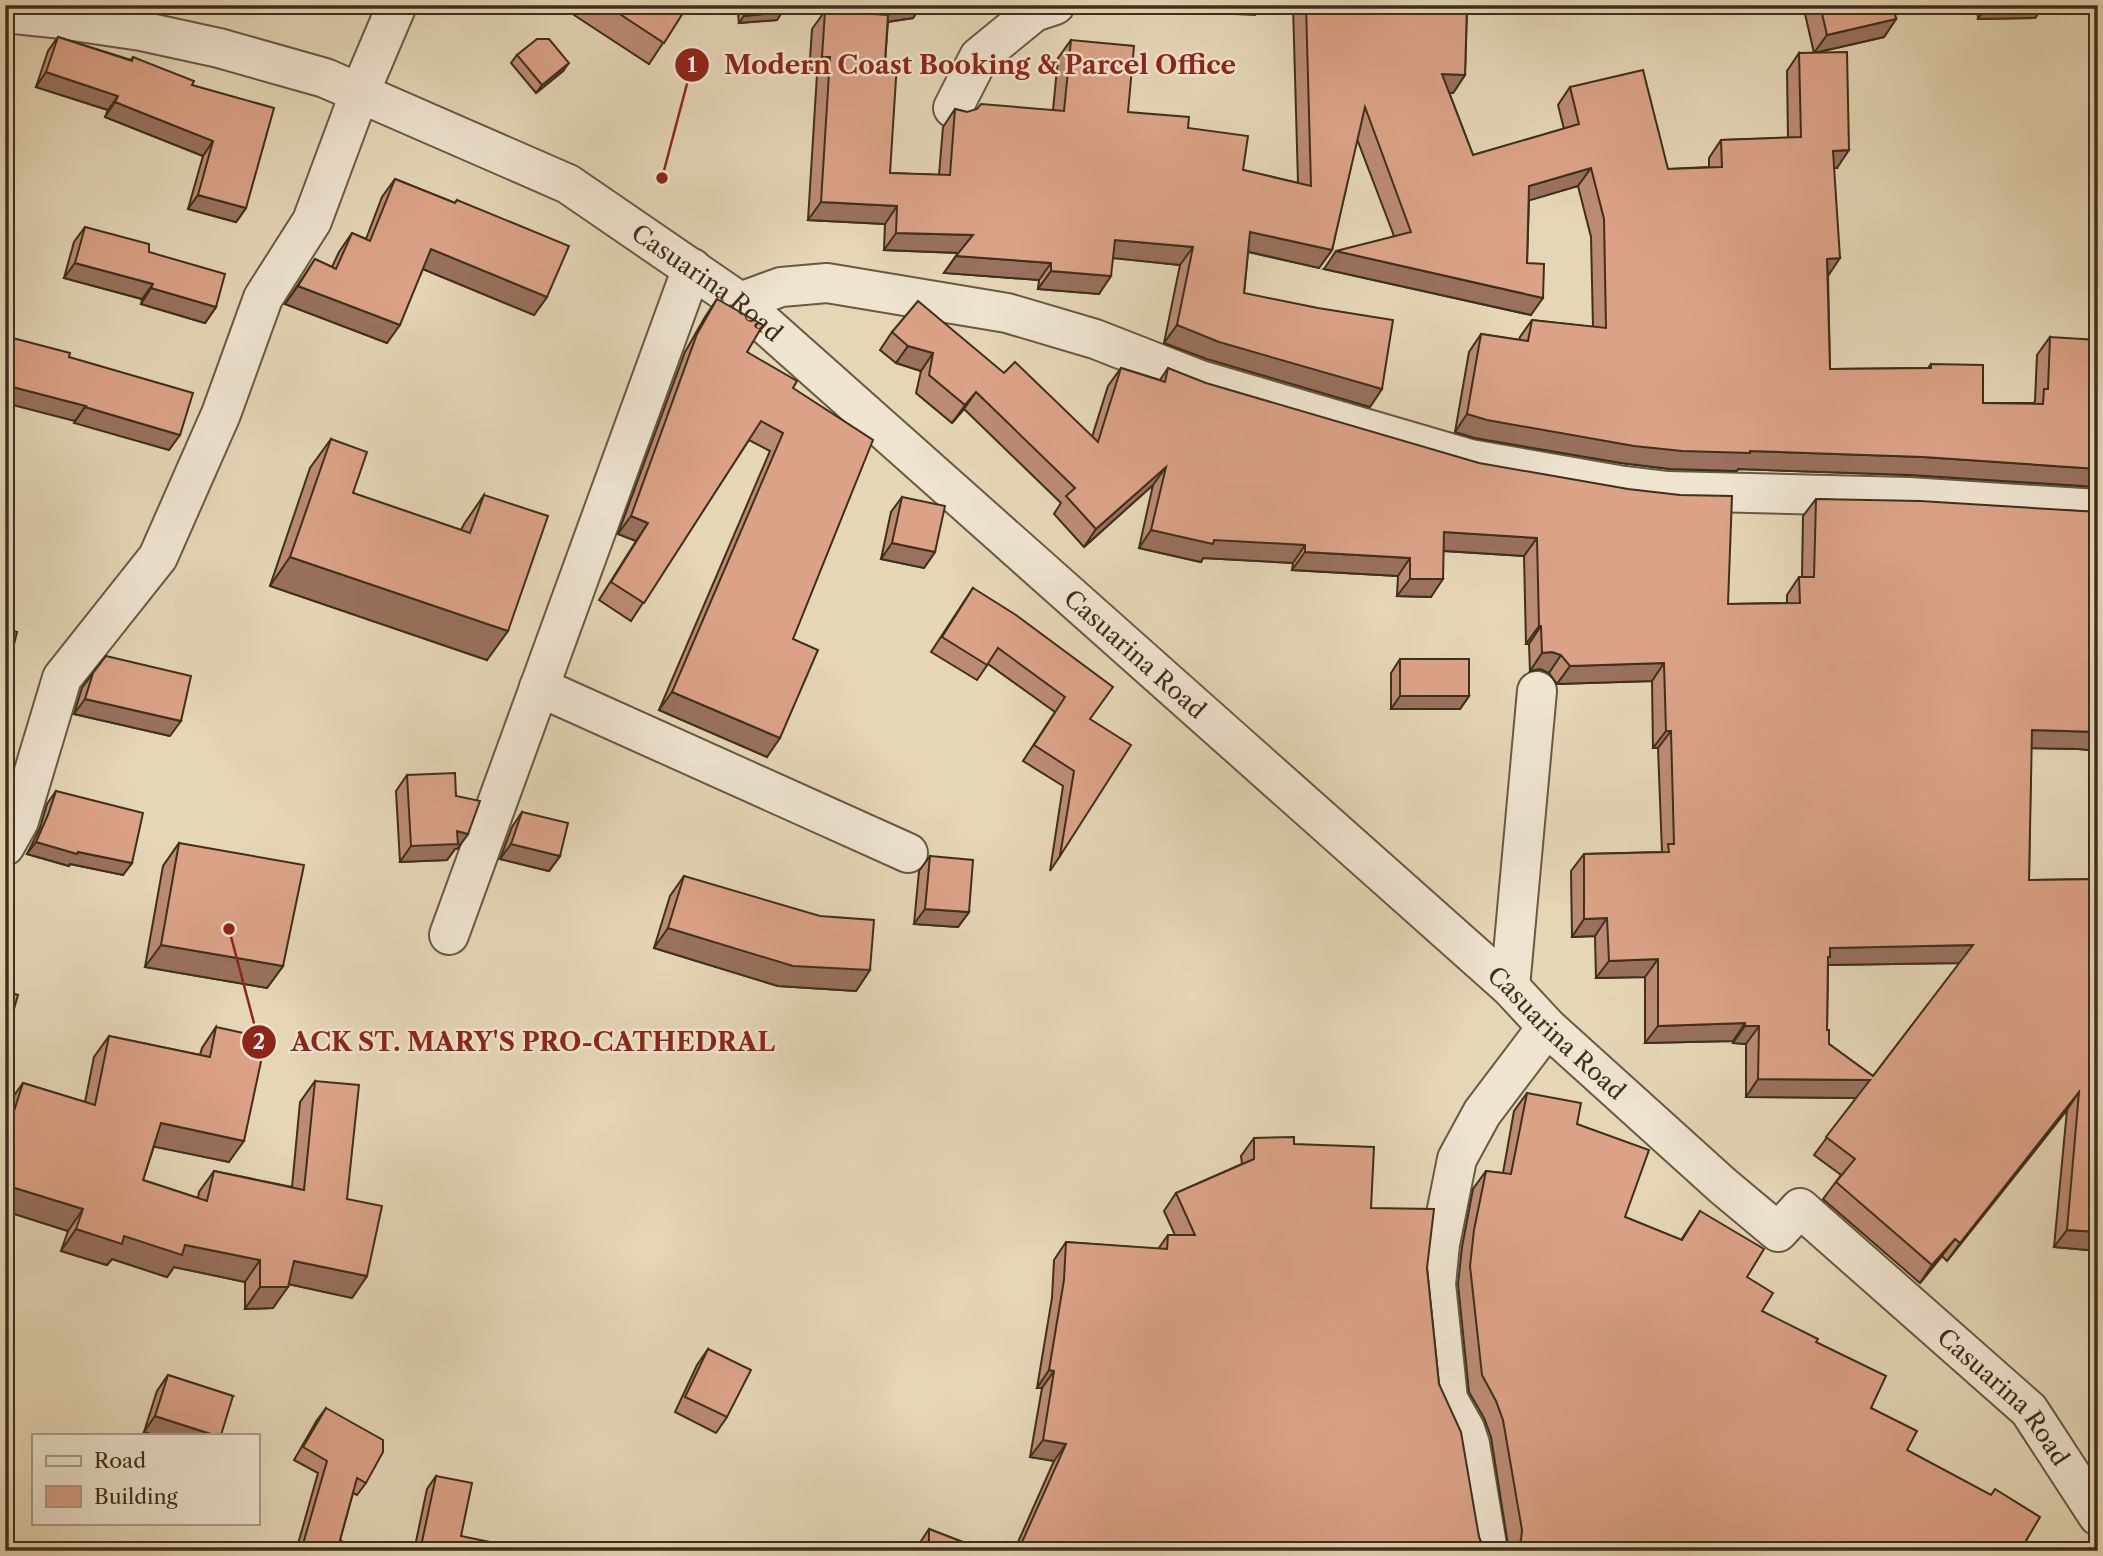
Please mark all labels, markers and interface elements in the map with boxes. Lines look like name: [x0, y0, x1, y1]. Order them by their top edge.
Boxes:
callout: Modern Coast Booking & Parcel Office: [675, 41, 1250, 88]
text: Modern Coast Booking & Parcel Office: [724, 49, 1236, 81]
text: 1: [687, 52, 697, 77]
street label: Casuarina Road: [626, 218, 789, 348]
street label: Casuarina Road: [1059, 583, 1212, 724]
street label: Casuarina Road: [1482, 960, 1632, 1106]
callout: ACK ST. MARY'S PRO-CATHEDRAL: [242, 1018, 790, 1065]
text: ACK ST. MARY'S PRO-CATHEDRAL: [290, 1026, 775, 1058]
text: 2: [253, 1029, 265, 1054]
street label: Casuarina Road: [1932, 1322, 2076, 1471]
legend: [32, 1434, 259, 1524]
text: Road: [94, 1448, 146, 1473]
text: Building: [94, 1484, 179, 1509]

